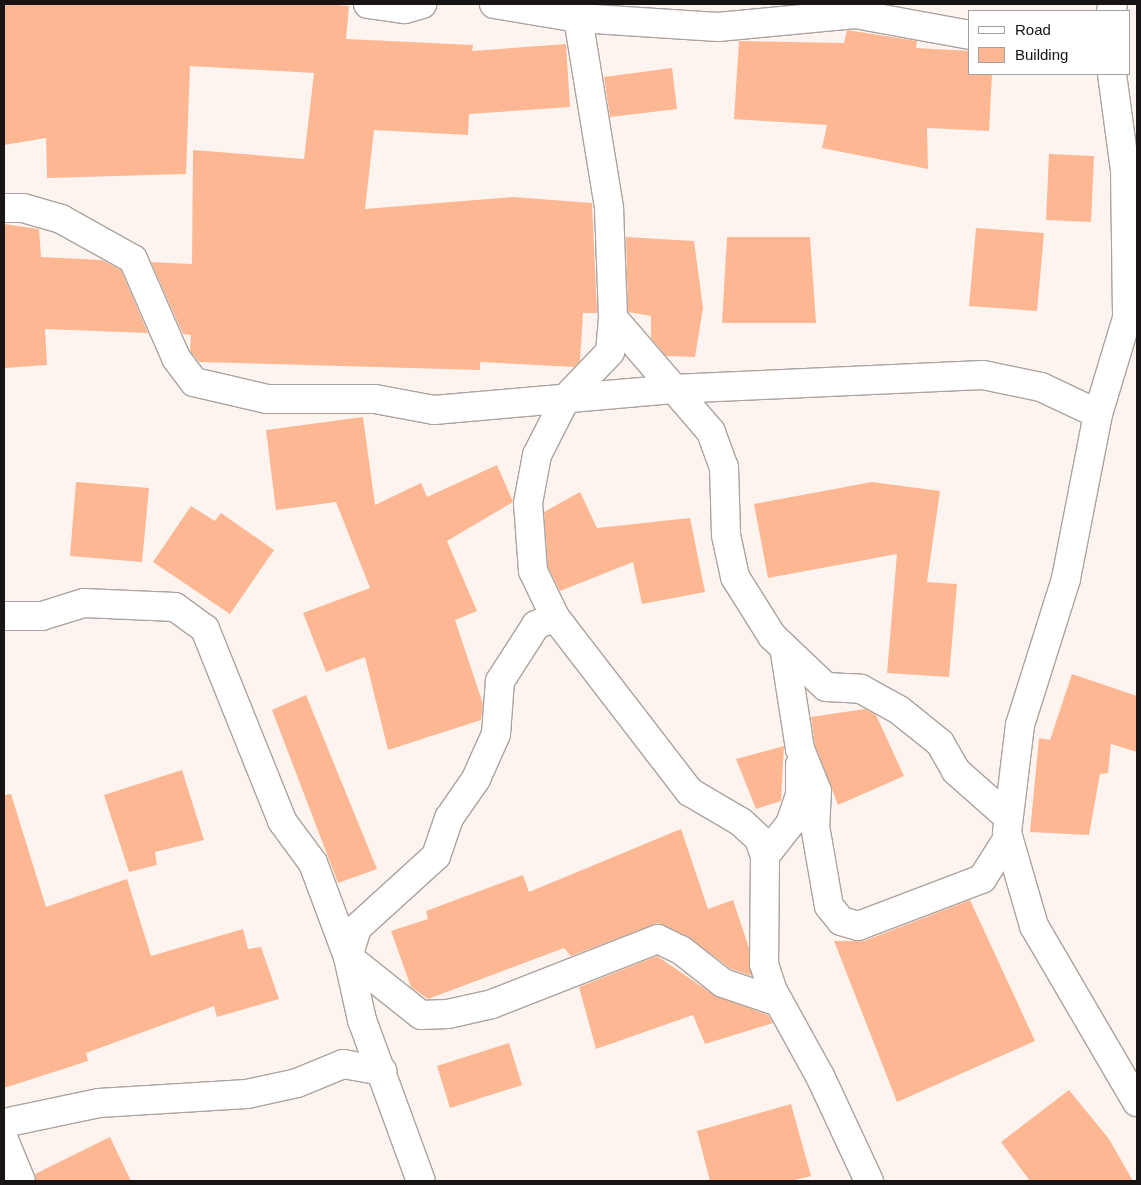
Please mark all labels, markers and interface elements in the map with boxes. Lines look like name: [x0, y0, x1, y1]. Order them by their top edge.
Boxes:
legend: [968, 10, 1131, 75]
text: Road: [1015, 21, 1051, 38]
text: Building: [1015, 46, 1068, 63]

